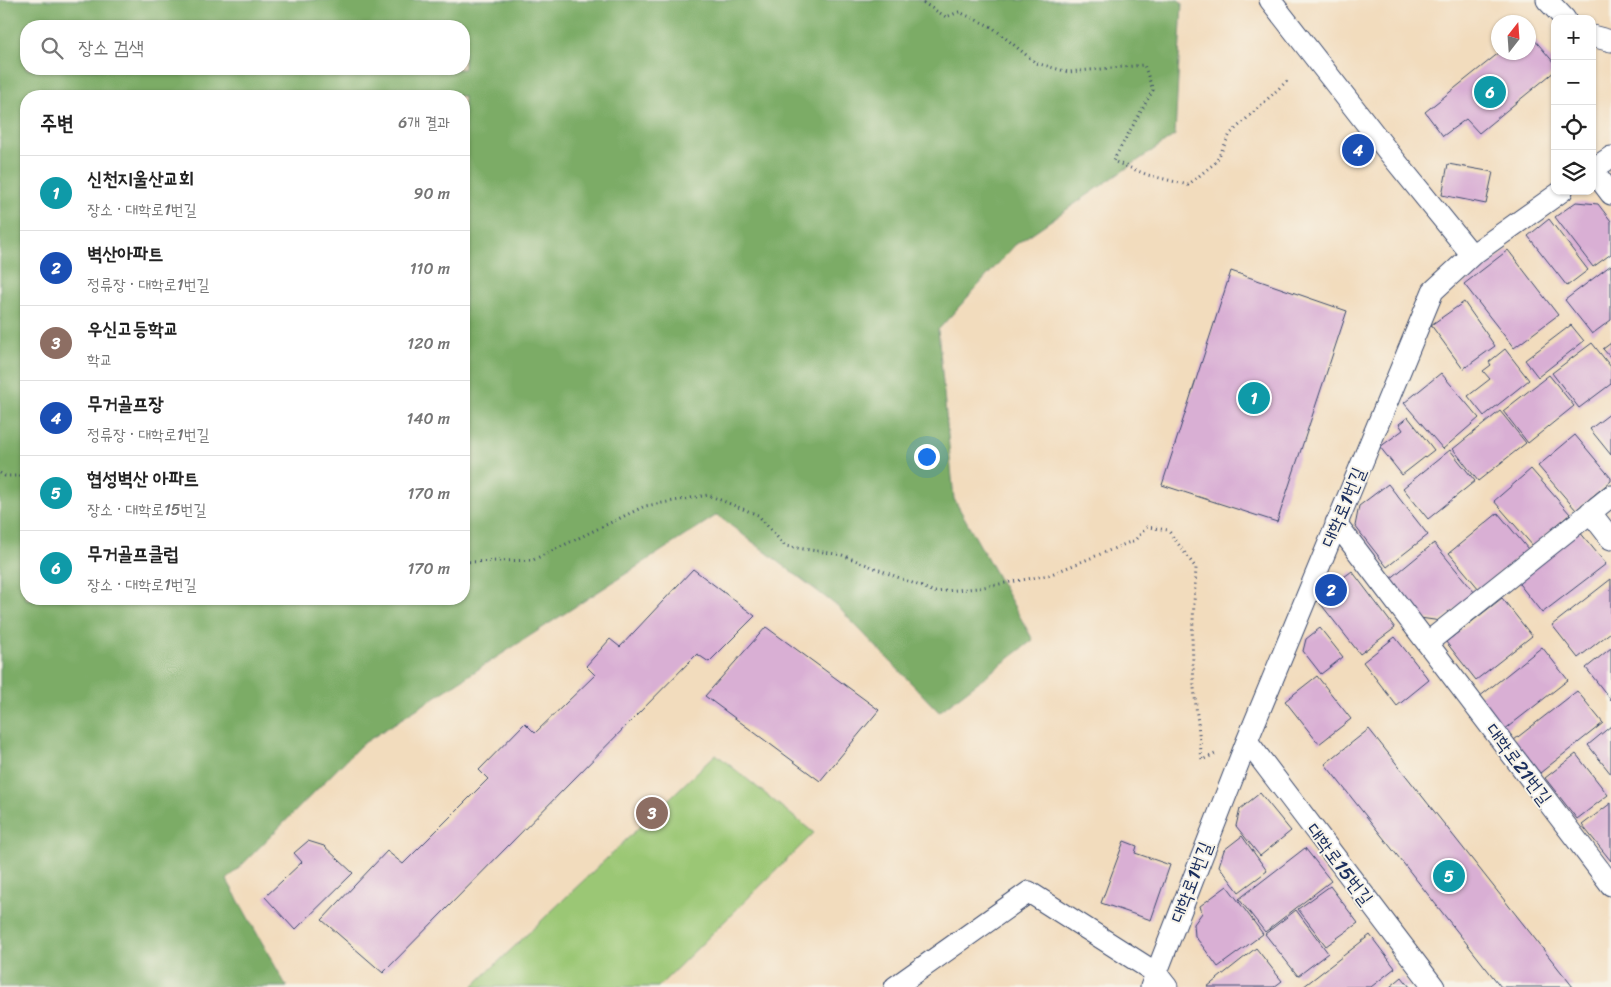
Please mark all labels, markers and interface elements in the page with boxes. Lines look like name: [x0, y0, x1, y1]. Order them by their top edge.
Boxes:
north arrow: [1491, 15, 1536, 60]
map controls: [1551, 15, 1596, 195]
button: +: [1551, 15, 1596, 60]
search box: [20, 20, 470, 75]
text: 장소 검색: [78, 31, 144, 64]
icon: search: [38, 34, 66, 62]
button: −: [1551, 60, 1596, 105]
pin: 6: [1474, 73, 1506, 111]
text: 주변: [40, 104, 74, 142]
button: locate: [1551, 105, 1596, 150]
text: 6개 결과: [398, 108, 450, 137]
pin: 4: [1342, 131, 1374, 169]
button: layers: [1551, 150, 1596, 195]
text: 신천지울산교회: [87, 162, 194, 195]
text: 1: [53, 179, 59, 208]
text: 90 m: [414, 179, 450, 208]
text: 장소 · 대학로1번길: [87, 195, 197, 224]
text: 벽산아파트: [87, 237, 163, 270]
text: 2: [51, 254, 61, 283]
text: 110 m: [410, 254, 450, 283]
text: 정류장 · 대학로1번길: [87, 270, 209, 299]
text: 우신고등학교: [87, 312, 179, 345]
text: 3: [52, 329, 60, 358]
text: 120 m: [407, 329, 450, 358]
text: 학교: [87, 345, 113, 374]
pin: 1: [1238, 379, 1270, 417]
text: 무거골프장: [87, 387, 163, 420]
text: 4: [51, 404, 61, 433]
text: 140 m: [407, 404, 450, 433]
text: 정류장 · 대학로1번길: [87, 420, 209, 449]
your location: [914, 444, 940, 470]
text: 협성벽산 아파트: [87, 462, 199, 495]
street label: 대학로1번길: [1311, 462, 1375, 552]
text: 5: [51, 479, 61, 508]
text: 170 m: [407, 479, 450, 508]
text: 장소 · 대학로15번길: [87, 495, 206, 524]
text: 무거골프클럽: [87, 537, 179, 570]
text: 6: [51, 554, 61, 583]
text: 170 m: [407, 554, 450, 583]
text: 장소 · 대학로1번길: [87, 570, 197, 599]
pin: 2: [1315, 571, 1347, 609]
street label: 대학로21번길: [1477, 716, 1561, 812]
pin: 3: [636, 794, 668, 832]
street label: 대학로15번길: [1298, 816, 1382, 912]
street label: 대학로1번길: [1160, 837, 1222, 927]
pin: 5: [1433, 857, 1465, 895]

